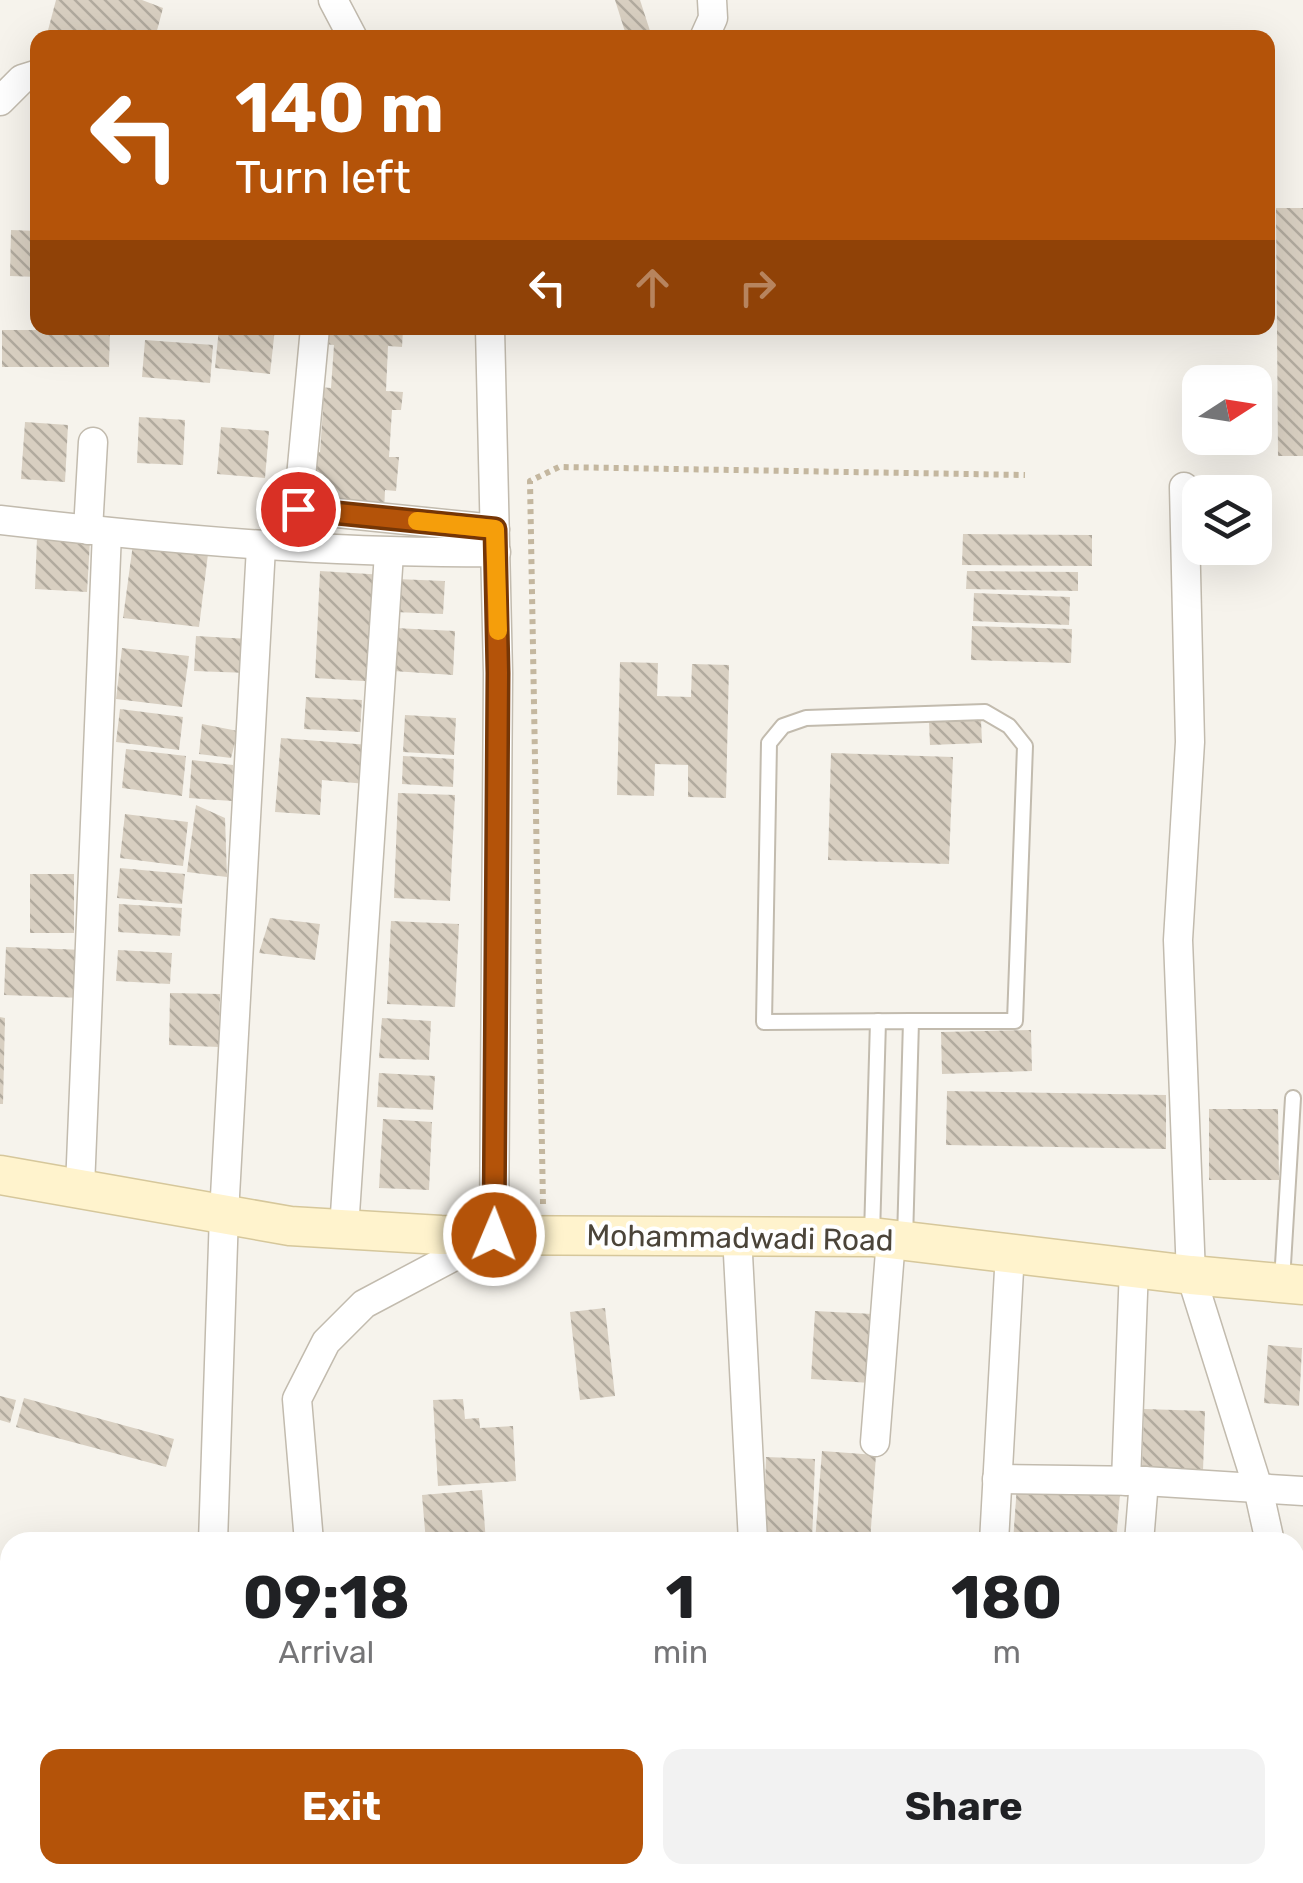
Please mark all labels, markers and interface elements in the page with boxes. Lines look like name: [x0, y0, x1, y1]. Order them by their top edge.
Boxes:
text: 140 m: [235, 67, 444, 150]
icon: left: [70, 70, 200, 200]
text: Turn left: [235, 151, 411, 204]
icon: left: [520, 260, 575, 315]
icon: ahead: [625, 260, 680, 315]
icon: right: [730, 260, 785, 315]
north arrow: [1182, 365, 1272, 455]
map controls: [1182, 365, 1272, 565]
pin: [256, 467, 341, 552]
button: layers: [1182, 475, 1272, 565]
icon: arrive: [271, 482, 326, 537]
position arrow: [442, 1183, 546, 1287]
street label: Mohammadwadi Road: [586, 1217, 894, 1259]
text: 09:18: [243, 1562, 410, 1633]
text: 1: [666, 1562, 695, 1633]
text: 180: [951, 1562, 1062, 1633]
text: Arrival: [278, 1633, 374, 1671]
text: min: [653, 1633, 708, 1671]
text: m: [992, 1633, 1021, 1671]
button: Exit: [40, 1749, 643, 1864]
button: Share: [663, 1749, 1265, 1864]

